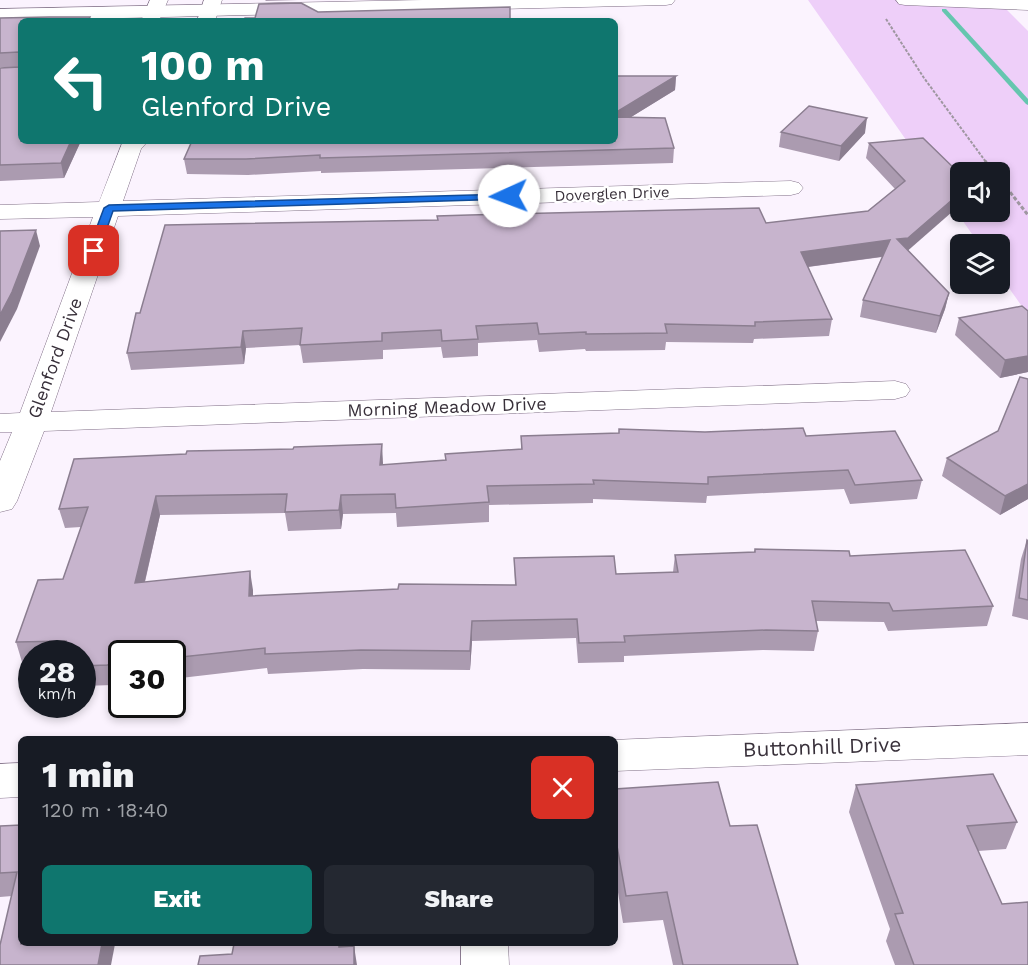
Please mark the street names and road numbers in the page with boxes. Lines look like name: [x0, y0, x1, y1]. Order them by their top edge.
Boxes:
street label: Doverglen Drive: [554, 183, 670, 205]
street label: Glenford Drive: [23, 295, 86, 421]
street label: Morning Meadow Drive: [347, 393, 547, 420]
street label: Buttonhill Drive: [742, 731, 902, 762]

